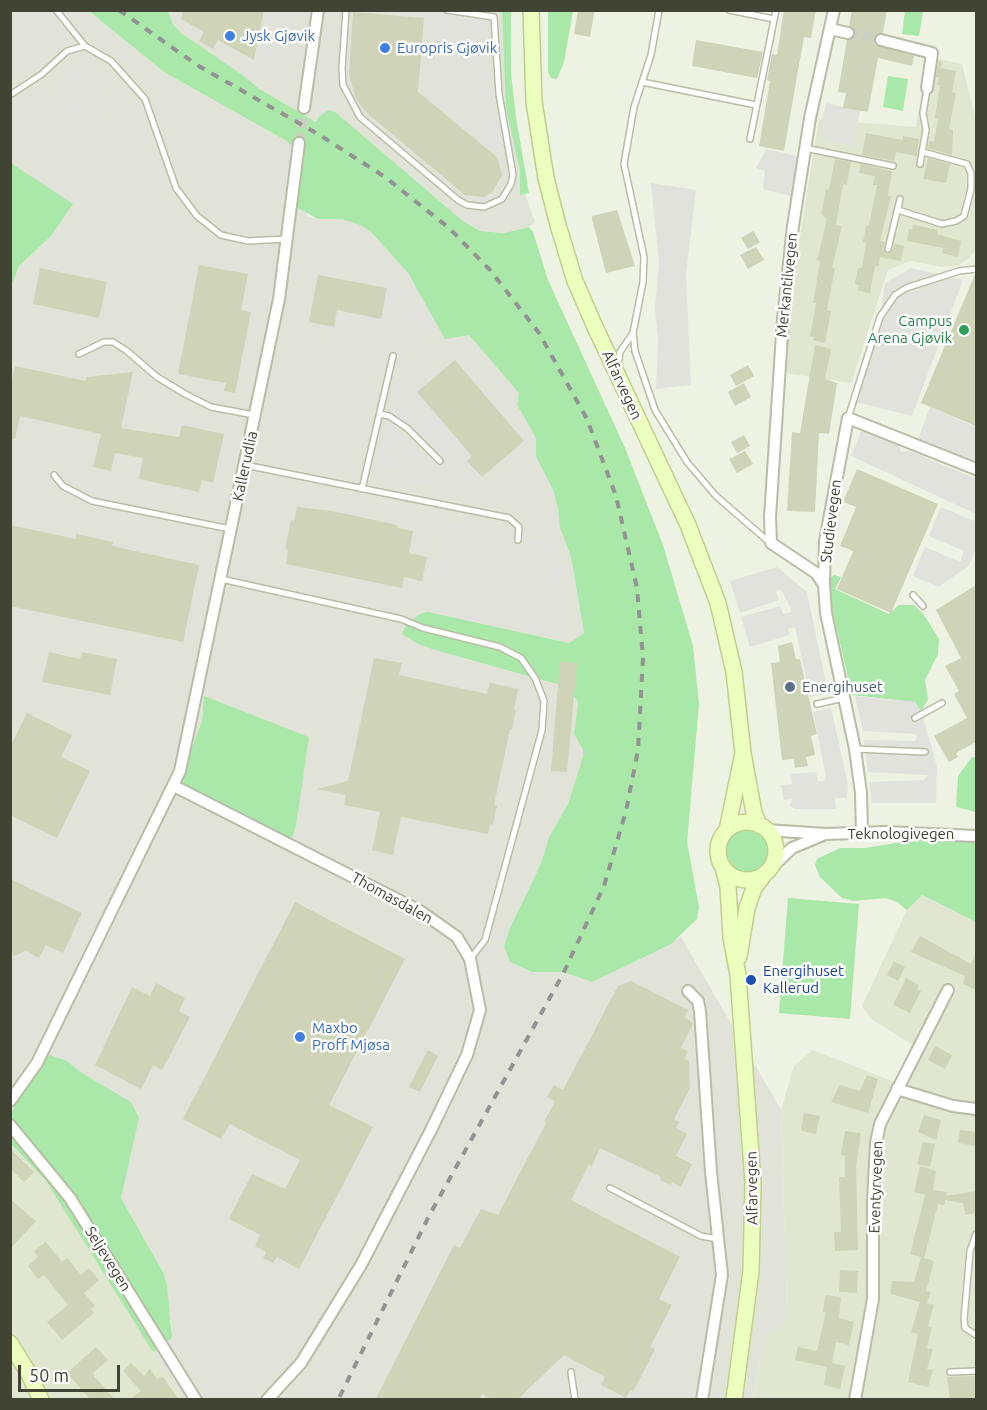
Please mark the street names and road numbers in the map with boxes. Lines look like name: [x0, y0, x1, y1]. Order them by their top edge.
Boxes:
street label: Merkantilvegen: [773, 232, 801, 338]
street label: Alfarvegen: [598, 348, 646, 422]
street label: Kallerudlia: [229, 429, 261, 503]
street label: Studievegen: [817, 478, 845, 564]
street label: Teknologivegen: [848, 825, 954, 843]
street label: Thomasdalen: [348, 868, 436, 928]
street label: Eventyrvegen: [865, 1140, 887, 1234]
street label: Alfarvegen: [742, 1151, 762, 1225]
street label: Seljevegen: [81, 1223, 135, 1295]

